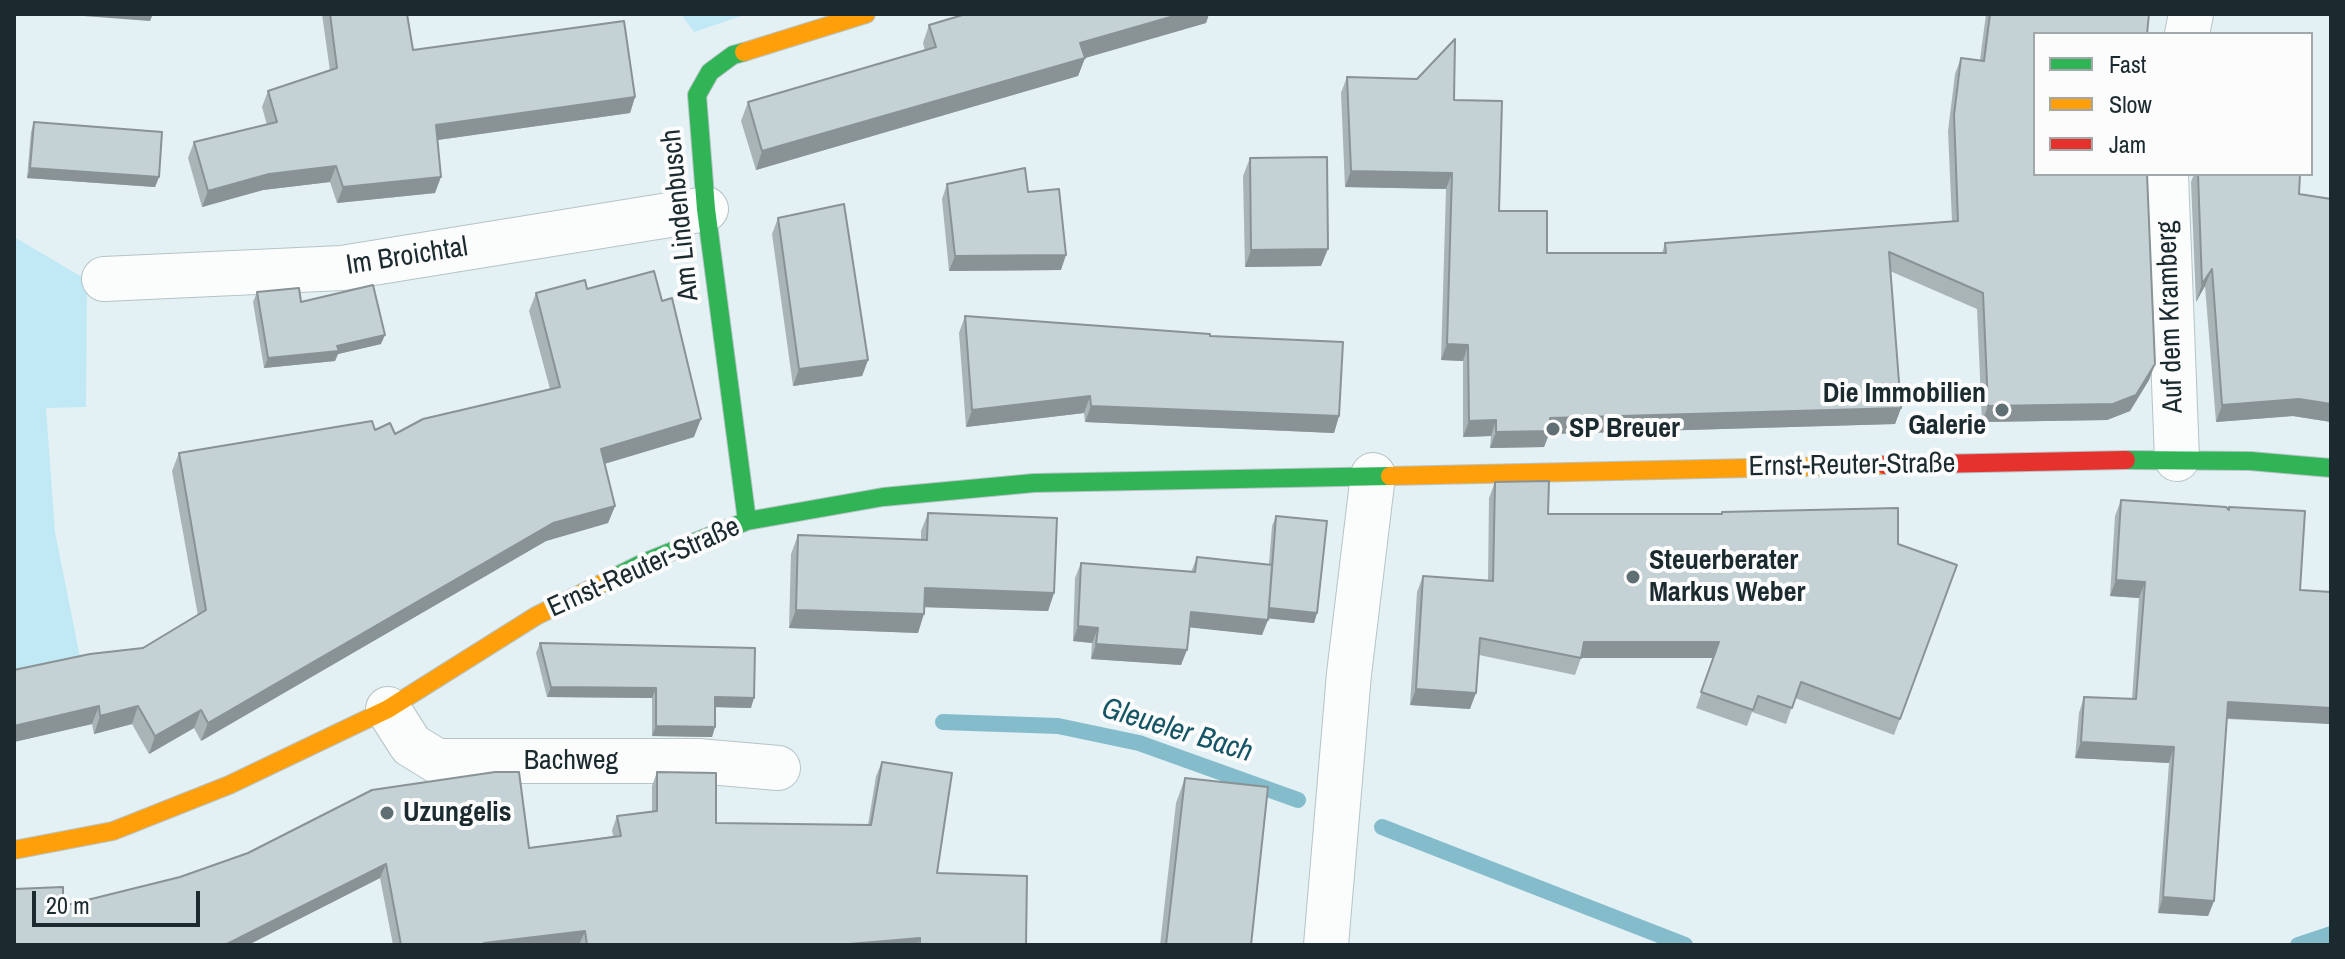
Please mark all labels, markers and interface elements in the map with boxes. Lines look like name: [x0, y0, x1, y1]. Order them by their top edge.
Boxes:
legend: [2033, 32, 2313, 176]
text: Fast: [2109, 48, 2146, 80]
text: Slow: [2109, 88, 2152, 120]
street label: Am Lindenbusch: [655, 128, 707, 302]
text: Jam: [2109, 128, 2146, 160]
street label: Auf dem Kramberg: [2151, 220, 2191, 414]
street label: Im Broichtal: [344, 231, 470, 283]
place label: Die Immobilien Galerie: [1823, 377, 1986, 443]
marker: Die Immobilien Galerie: [1993, 401, 2011, 419]
place label: SP Breuer: [1569, 412, 1680, 446]
marker: SP Breuer: [1544, 420, 1562, 438]
street label: Ernst-Reuter-Straße: [1748, 447, 1956, 485]
street label: Ernst-Reuter-Straße: [543, 511, 745, 625]
place label: Steuerberater Markus Weber: [1649, 544, 1806, 610]
marker: Steuerberater Markus Weber: [1624, 568, 1642, 586]
water label: Gleueler Bach: [1097, 691, 1257, 771]
street label: Bachweg: [524, 744, 618, 778]
place label: Uzungelis: [403, 796, 511, 830]
marker: Uzungelis: [378, 804, 396, 822]
scale bar: [36, 875, 204, 925]
text: 20 m: [46, 889, 90, 921]

